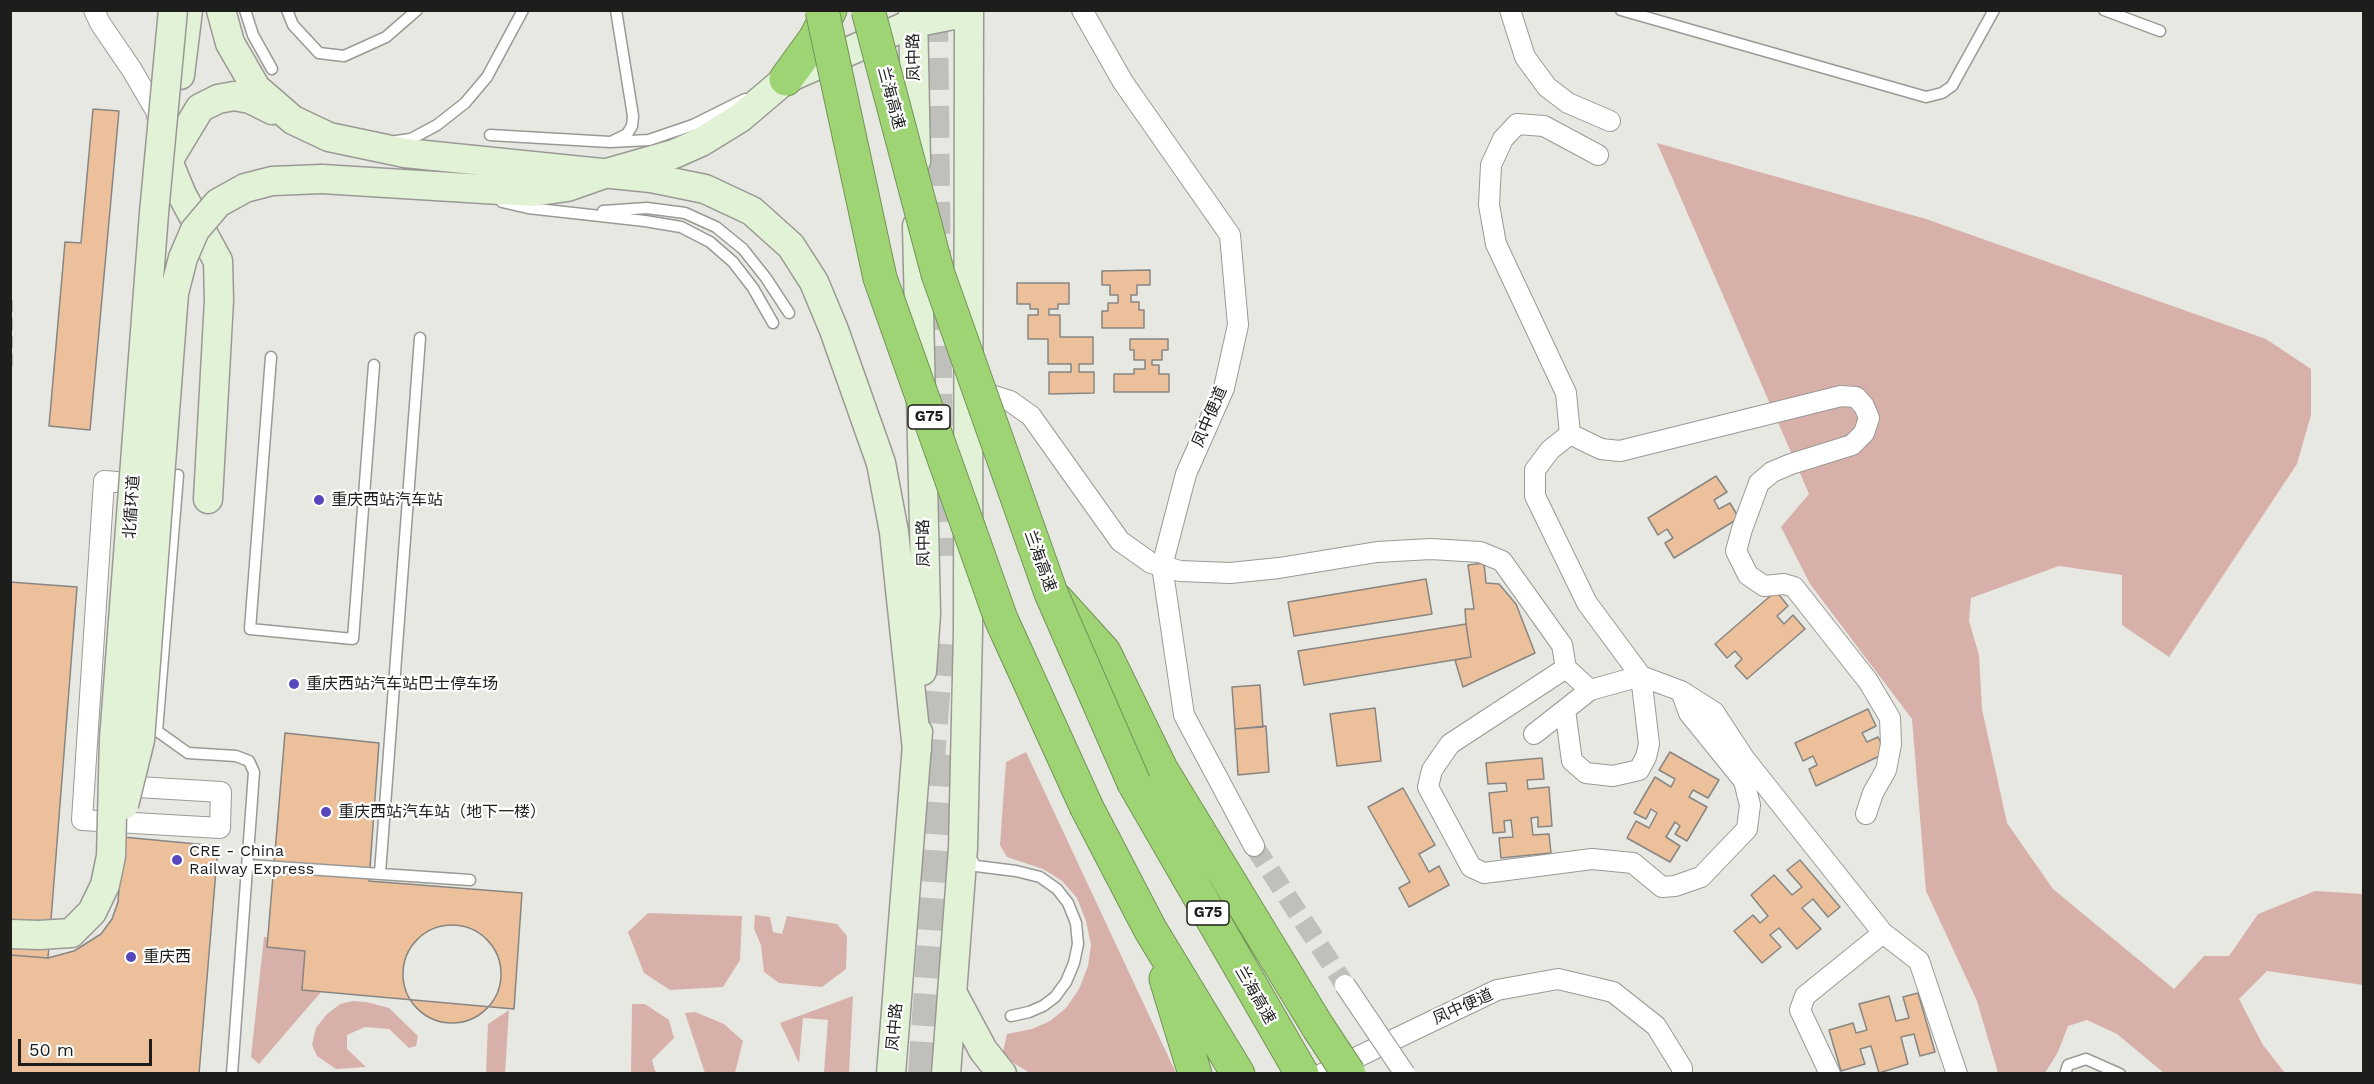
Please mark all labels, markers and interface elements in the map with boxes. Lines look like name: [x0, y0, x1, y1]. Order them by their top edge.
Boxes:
street label: 凤中路: [904, 33, 924, 81]
street label: 兰海高速: [873, 65, 909, 131]
street label: 凤中便道: [1189, 384, 1231, 450]
road number: G75: [908, 405, 950, 429]
street label: 北循环道: [120, 474, 144, 540]
place label: 重庆西站汽车站: [331, 490, 443, 510]
marker: 重庆西站汽车站: [312, 493, 326, 507]
street label: 凤中路: [914, 519, 934, 567]
street label: 兰海高速: [1020, 528, 1060, 594]
place label: 重庆西站汽车站巴士停车场: [306, 674, 498, 694]
marker: 重庆西站汽车站巴士停车场: [287, 677, 301, 691]
place label: 重庆西站汽车站（地下一楼）: [338, 802, 546, 822]
marker: 重庆西站汽车站（地下一楼）: [319, 805, 333, 819]
place label: CRE - China Railway Express: [189, 841, 314, 879]
marker: CRE - China Railway Express: [170, 853, 184, 867]
road number: G75: [1187, 901, 1229, 925]
place label: 重庆西: [143, 947, 191, 967]
marker: 重庆西: [124, 950, 138, 964]
street label: 兰海高速: [1231, 962, 1279, 1028]
street label: 凤中便道: [1430, 985, 1496, 1029]
street label: 凤中路: [883, 1002, 907, 1052]
scale bar: [21, 1027, 154, 1065]
text: 50 m: [29, 1039, 74, 1060]

